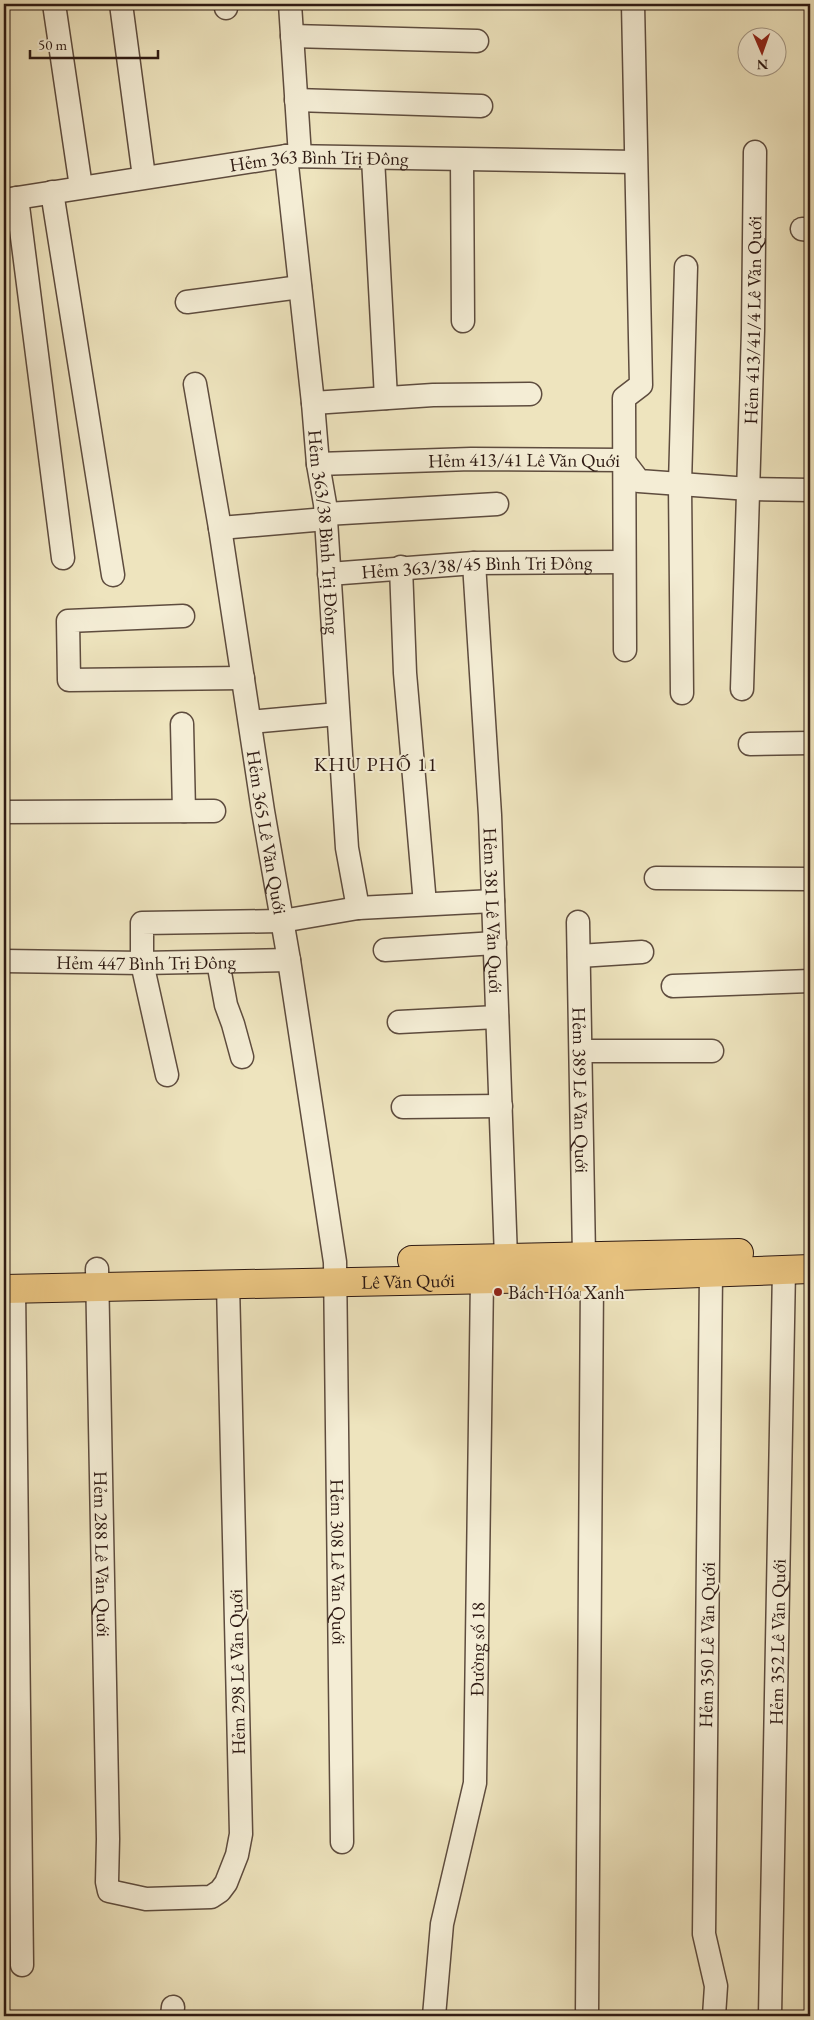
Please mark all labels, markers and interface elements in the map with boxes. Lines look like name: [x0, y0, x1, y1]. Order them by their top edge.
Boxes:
scale bar: [30, 28, 158, 60]
north arrow: [736, 28, 786, 78]
text: 50 m: [38, 35, 67, 54]
text: N: [756, 56, 768, 74]
street label: Hẻm 363 Bình Trị Đông: [227, 143, 409, 177]
street label: Hẻm 413/41/4 Lê Văn Quới: [738, 215, 767, 425]
street label: Hẻm 363/38 Bình Trị Đông: [303, 429, 346, 636]
street label: Hẻm 413/41 Lê Văn Quới: [428, 446, 620, 473]
street label: Hẻm 363/38/45 Bình Trị Đông: [360, 550, 593, 584]
street label: Hẻm 365 Lê Văn Quới: [241, 748, 293, 917]
district label: KHU PHỐ 11: [314, 751, 438, 777]
street label: Hẻm 381 Lê Văn Quới: [478, 827, 509, 994]
street label: Hẻm 447 Bình Trị Đông: [56, 949, 237, 976]
street label: Hẻm 389 Lê Văn Quới: [567, 1007, 595, 1174]
street label: Lê Văn Quới: [361, 1267, 455, 1294]
place label: Bách Hóa Xanh: [508, 1280, 625, 1305]
marker: Bách Hóa Xanh: [492, 1286, 504, 1298]
street label: Hẻm 288 Lê Văn Quới: [88, 1471, 117, 1638]
street label: Hẻm 308 Lê Văn Quới: [325, 1479, 352, 1645]
street label: Hẻm 352 Lê Văn Quới: [763, 1558, 791, 1725]
street label: Hẻm 350 Lê Văn Quới: [693, 1562, 721, 1728]
street label: Hẻm 298 Lê Văn Quới: [223, 1589, 251, 1755]
street label: Đường số 18: [464, 1602, 490, 1697]

